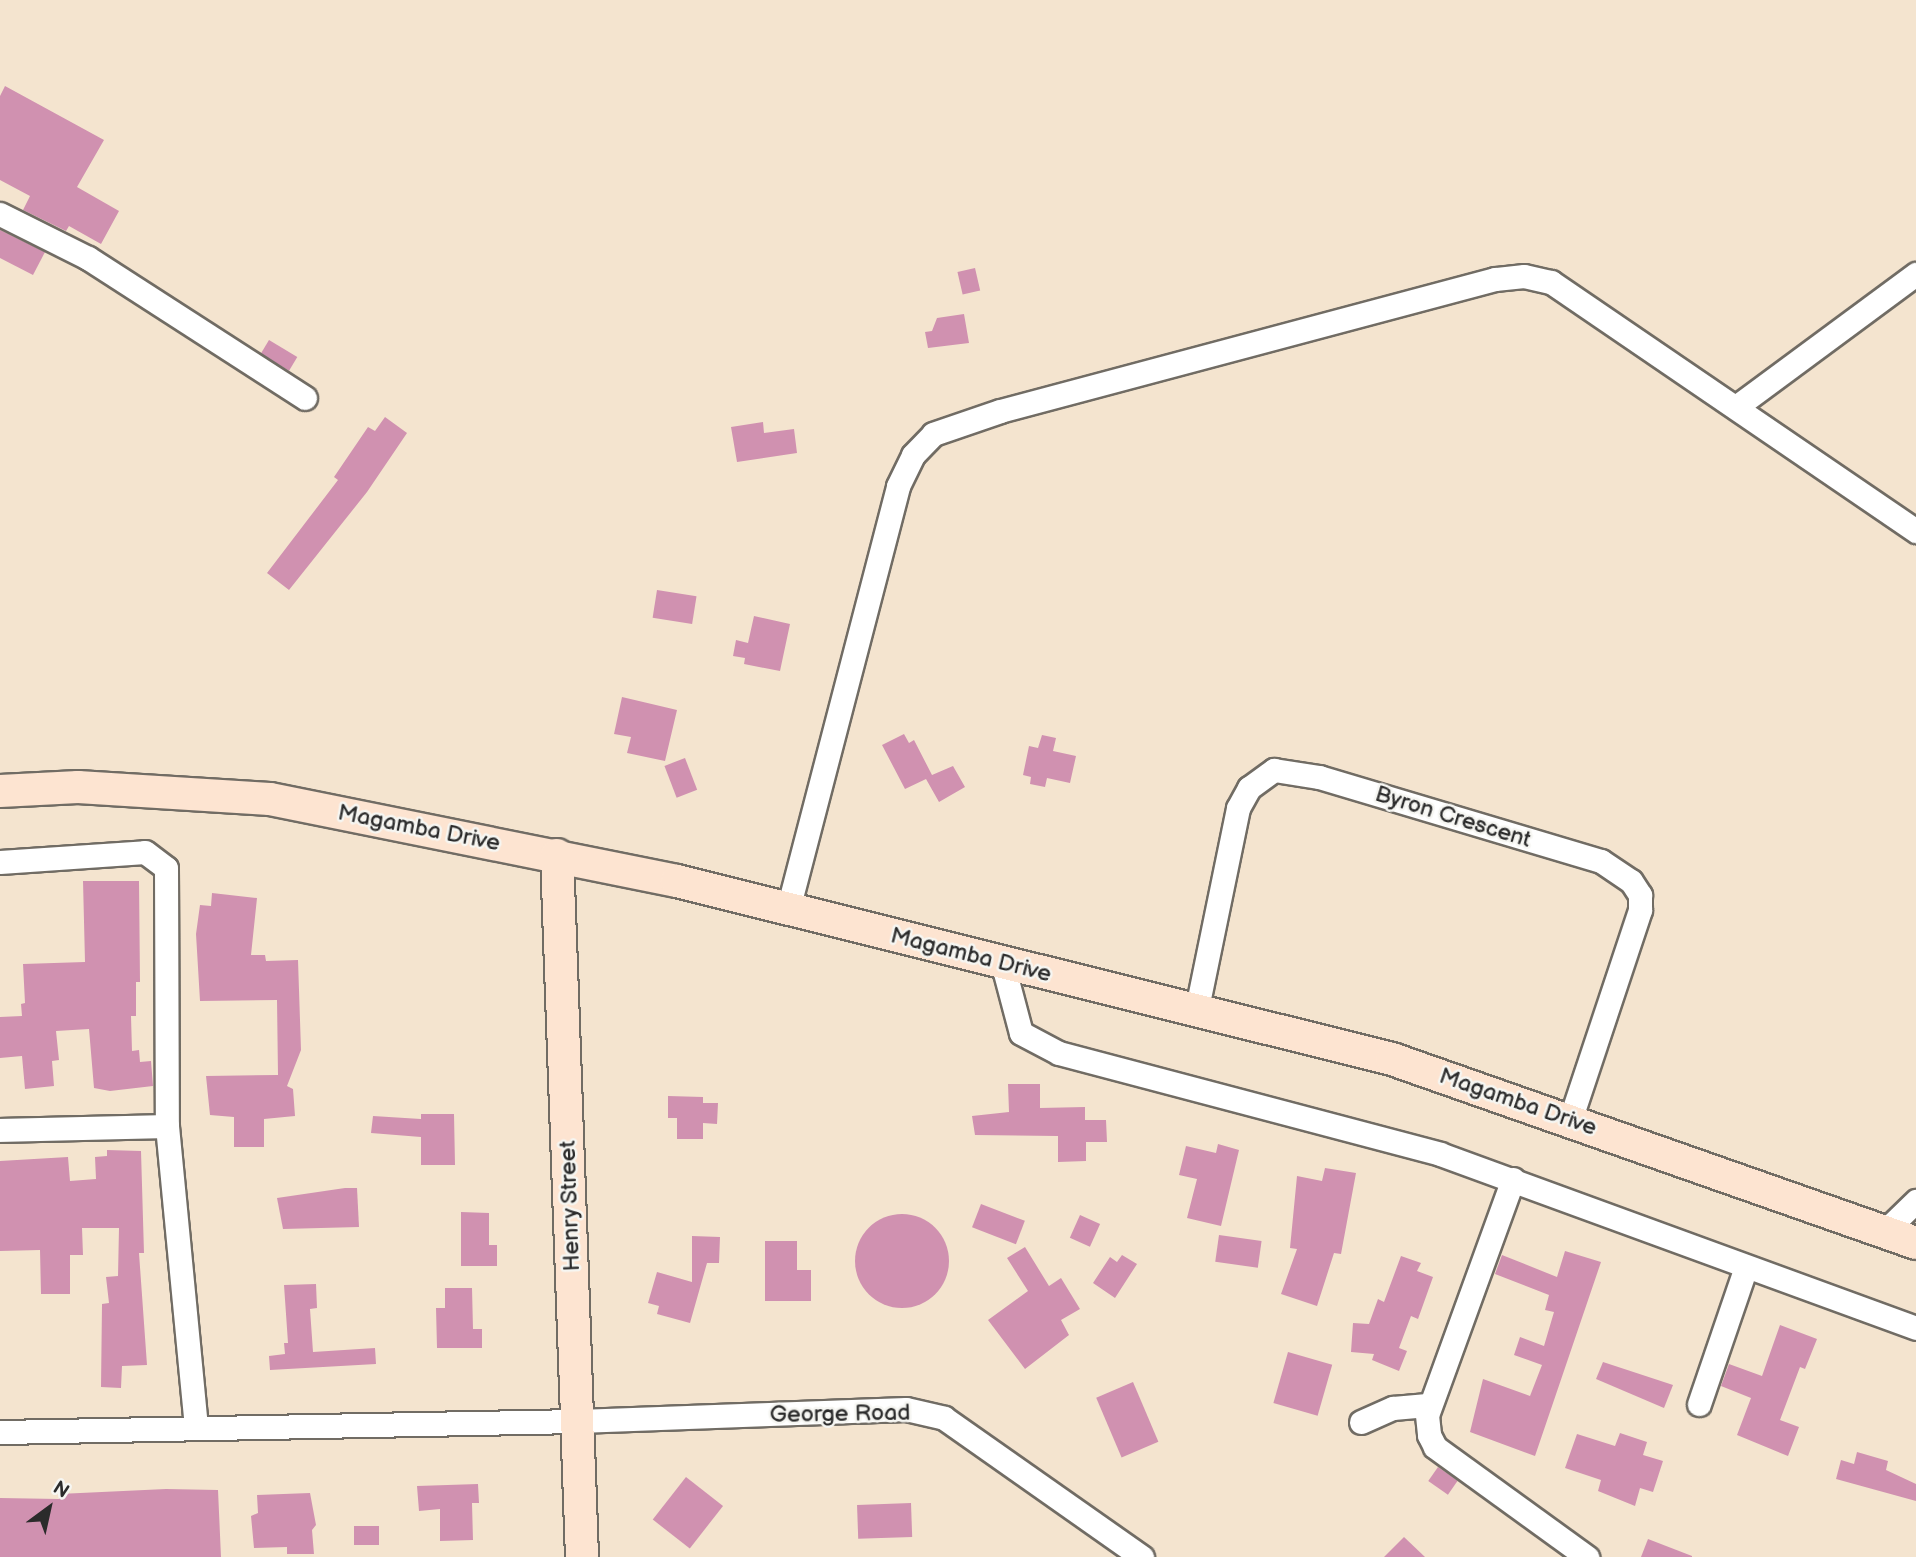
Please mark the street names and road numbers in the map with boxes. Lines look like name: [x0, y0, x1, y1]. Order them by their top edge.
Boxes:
street label: Byron Crescent: [1372, 780, 1534, 854]
street label: Magamba Drive: [336, 799, 502, 857]
street label: Magamba Drive: [888, 922, 1054, 988]
street label: Magamba Drive: [1436, 1062, 1600, 1142]
street label: Henry Street: [554, 1139, 586, 1273]
street label: George Road: [769, 1399, 911, 1429]

